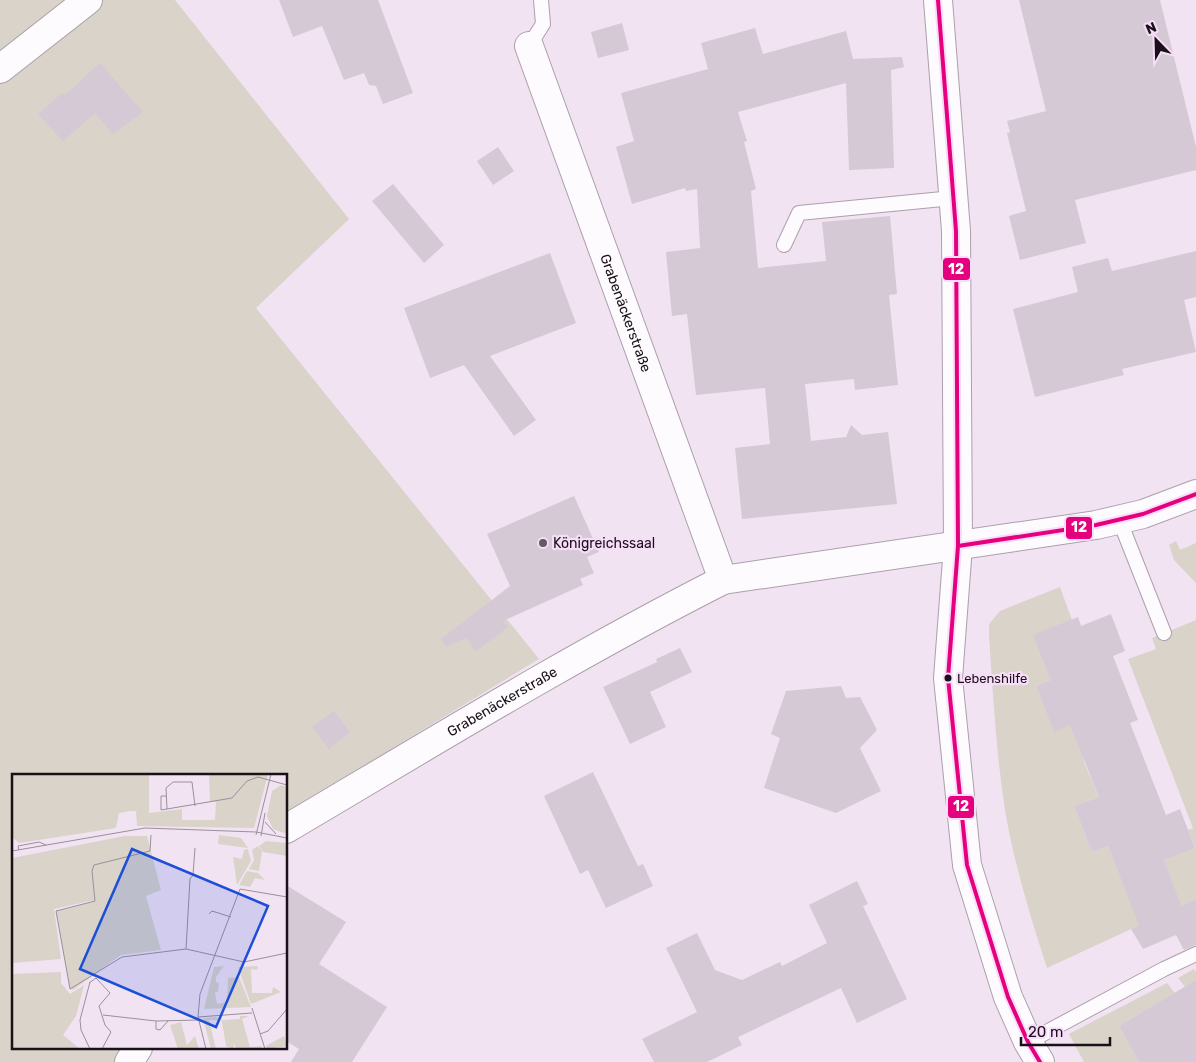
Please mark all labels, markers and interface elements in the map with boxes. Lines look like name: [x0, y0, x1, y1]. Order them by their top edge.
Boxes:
north arrow: [1131, 15, 1181, 65]
text: N: [1143, 19, 1159, 38]
street label: Grabenäckerstraße: [597, 252, 655, 374]
line badge: 12: [942, 257, 971, 281]
text: 12: [948, 261, 964, 278]
line badge: 12: [1065, 516, 1093, 540]
text: 12: [1071, 519, 1087, 536]
place label: Königreichssaal: [553, 535, 655, 552]
marker: Königreichssaal: [537, 537, 549, 549]
street label: Grabenäckerstraße: [444, 663, 560, 740]
place label: Lebenshilfe: [957, 671, 1027, 686]
marker: Lebenshilfe: [943, 673, 953, 683]
inset map: [12, 774, 288, 1050]
line badge: 12: [947, 795, 975, 819]
text: 12: [953, 798, 969, 815]
scale bar: [1021, 1014, 1110, 1046]
text: 20 m: [1028, 1023, 1063, 1041]

